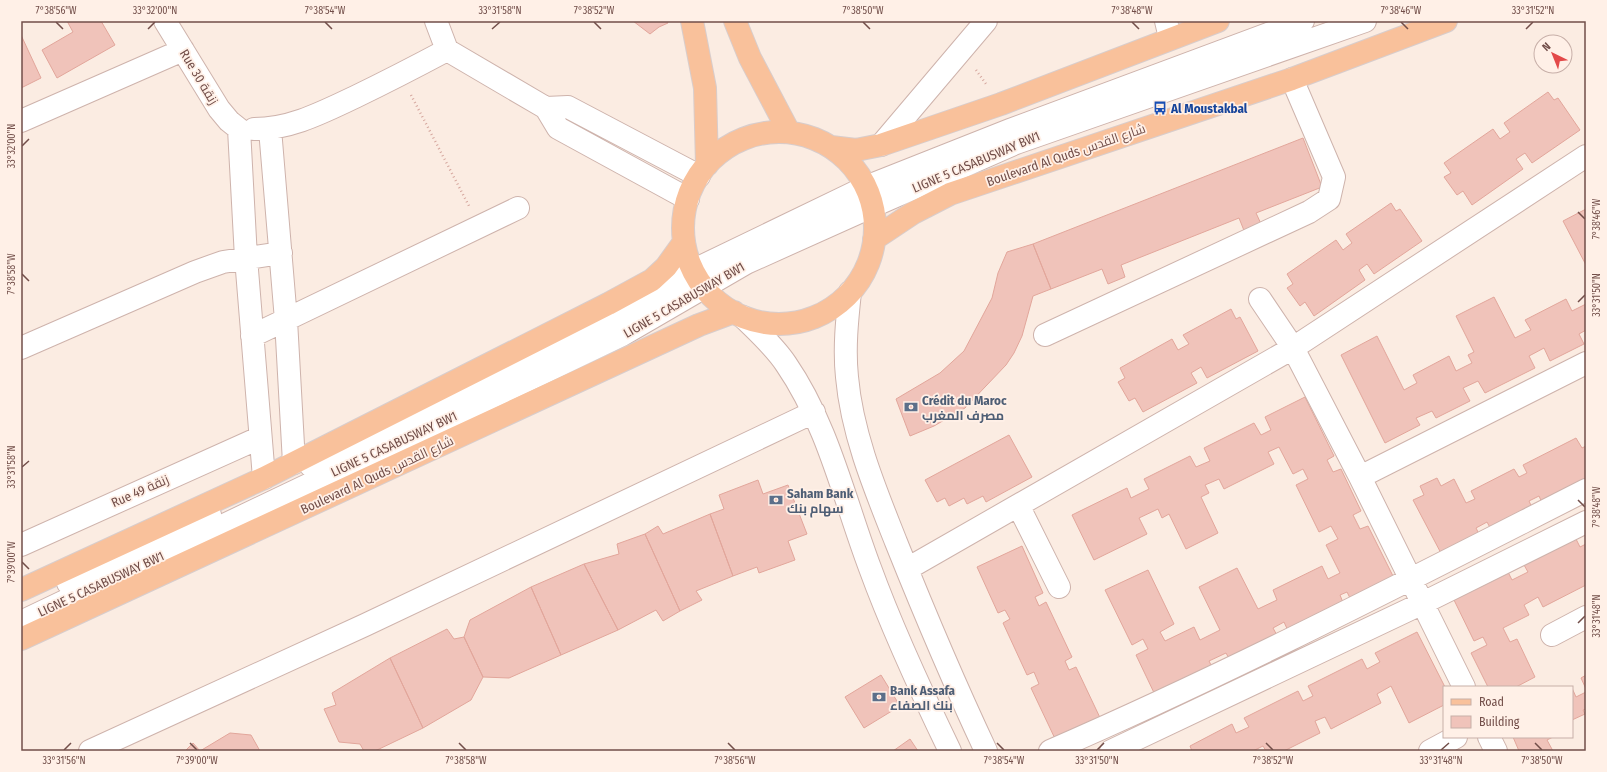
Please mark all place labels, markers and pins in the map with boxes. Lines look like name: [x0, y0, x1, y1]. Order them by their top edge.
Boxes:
bus stop icon: Al Moustakbal: [1152, 100, 1168, 116]
place label: Al Moustakbal: [1170, 101, 1248, 116]
place label: Crédit du Maroc مصرف المغرب: [922, 393, 1007, 423]
bank icon: Crédit du Maroc مصرف المغرب: [903, 399, 919, 415]
place label: Saham Bank سهام بنك: [787, 486, 854, 518]
bank icon: Saham Bank سهام بنك: [768, 492, 784, 508]
place label: Bank Assafa بنك الصفاء: [890, 683, 956, 713]
bank icon: Bank Assafa بنك الصفاء: [871, 689, 887, 705]

